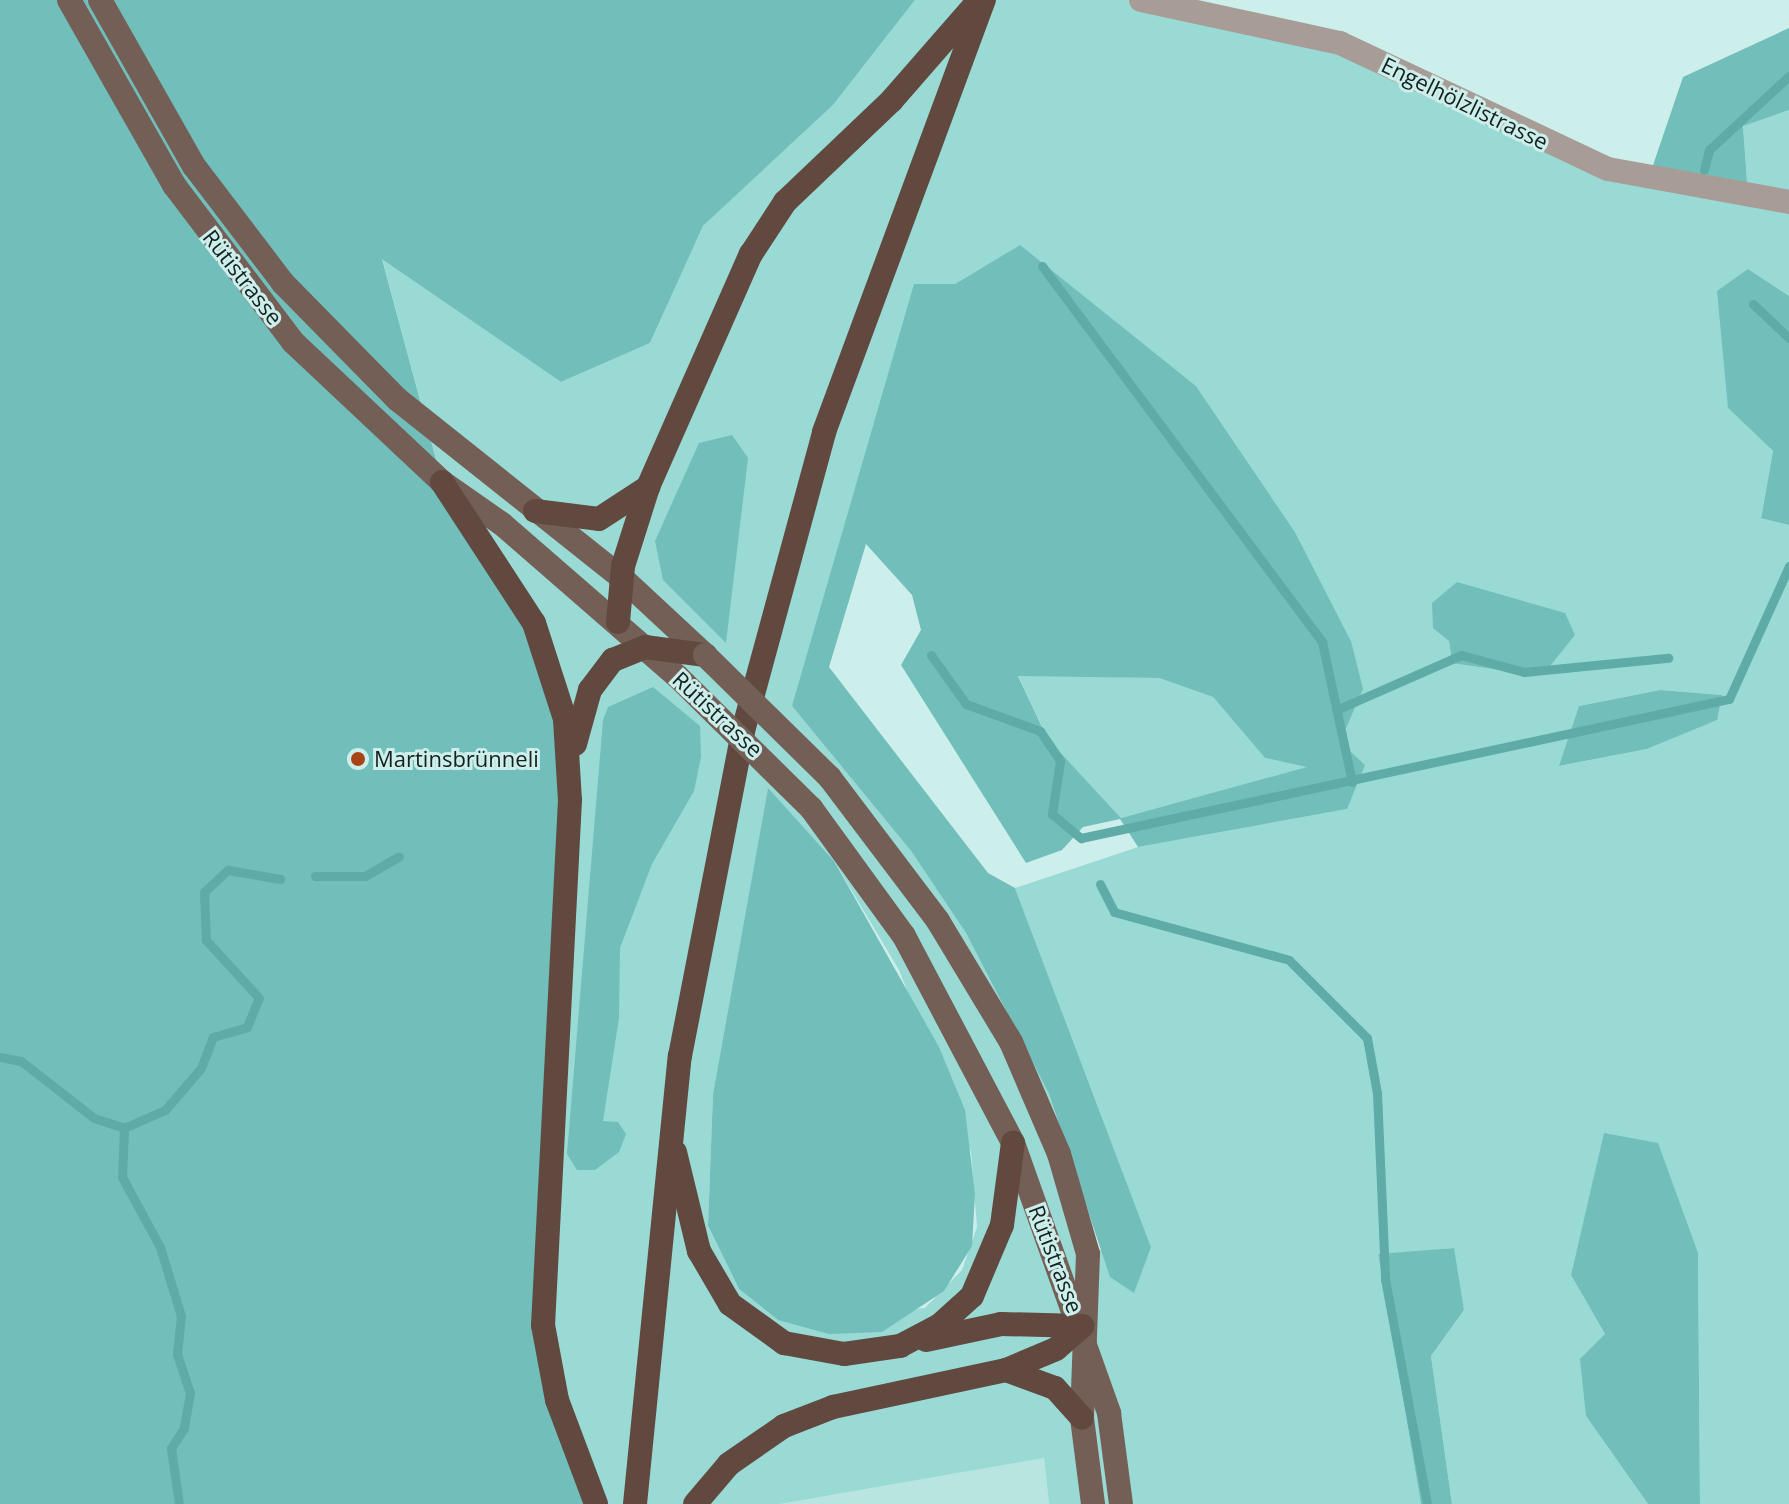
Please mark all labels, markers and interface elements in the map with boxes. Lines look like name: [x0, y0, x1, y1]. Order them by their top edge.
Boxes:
street label: Engelhölzlistrasse: [1377, 51, 1553, 155]
street label: Rütistrasse: [198, 224, 288, 330]
street label: Rütistrasse: [668, 666, 768, 762]
place label: Martinsbrünneli: [374, 746, 539, 772]
marker: Martinsbrünneli: [349, 750, 367, 768]
street label: Rütistrasse: [1023, 1201, 1089, 1317]

